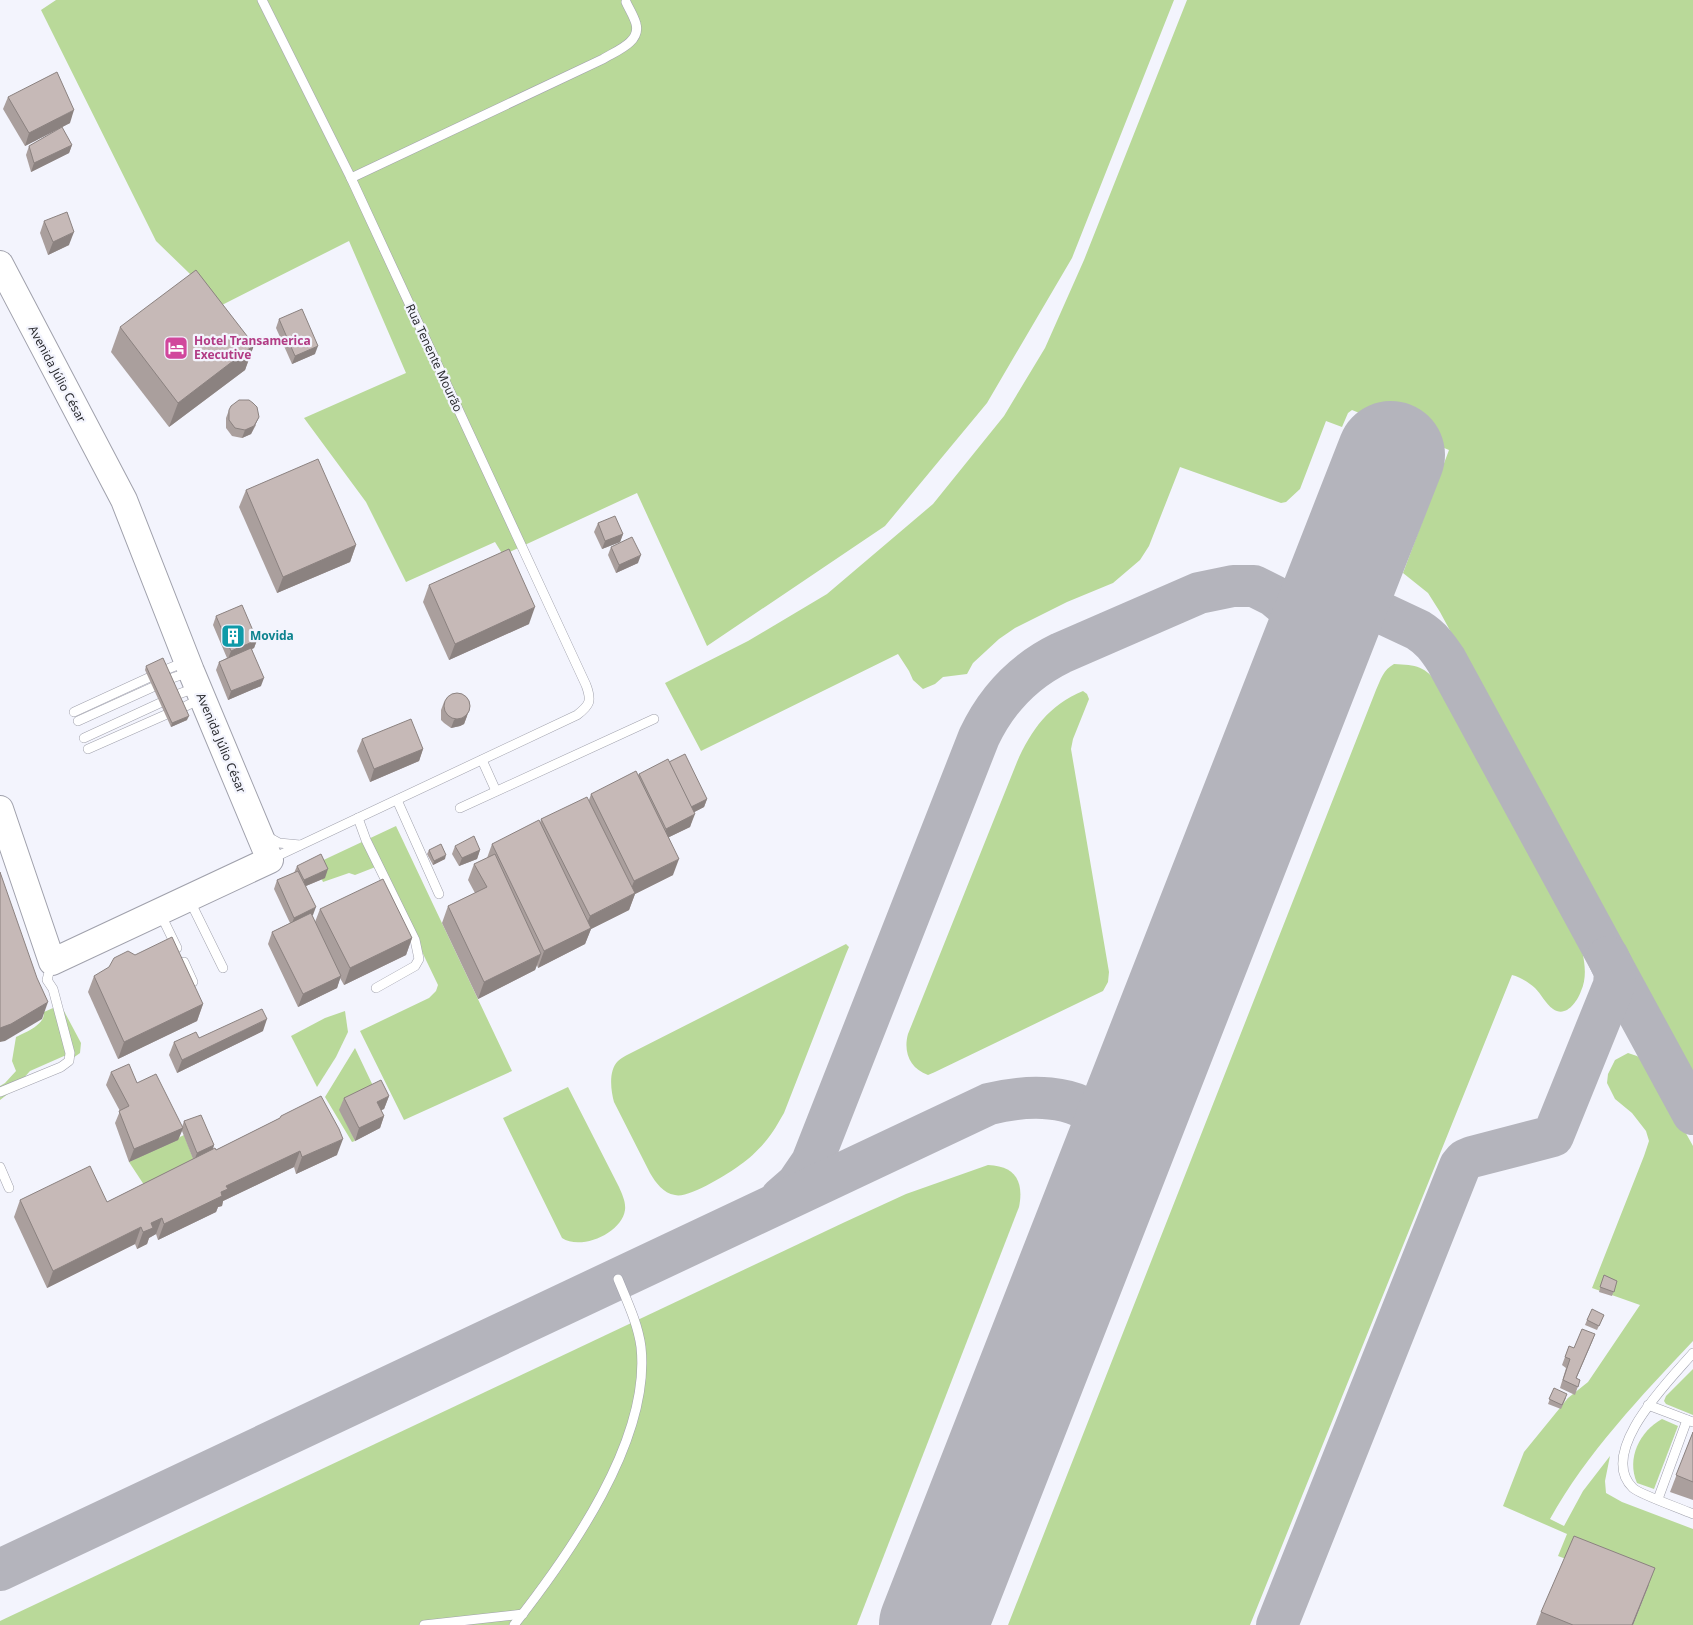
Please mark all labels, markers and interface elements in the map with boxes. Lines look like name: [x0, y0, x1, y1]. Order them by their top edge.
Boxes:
street label: Rua Tenente Mourão: [402, 301, 467, 415]
street label: Avenida Júlio César: [25, 322, 90, 425]
place label: Hotel Transamerica Executive: [194, 332, 311, 363]
hotel icon: Hotel Transamerica Executive: [163, 335, 189, 361]
building icon: Movida: [220, 623, 246, 649]
place label: Movida: [250, 627, 294, 644]
street label: Avenida Júlio César: [193, 690, 250, 796]

